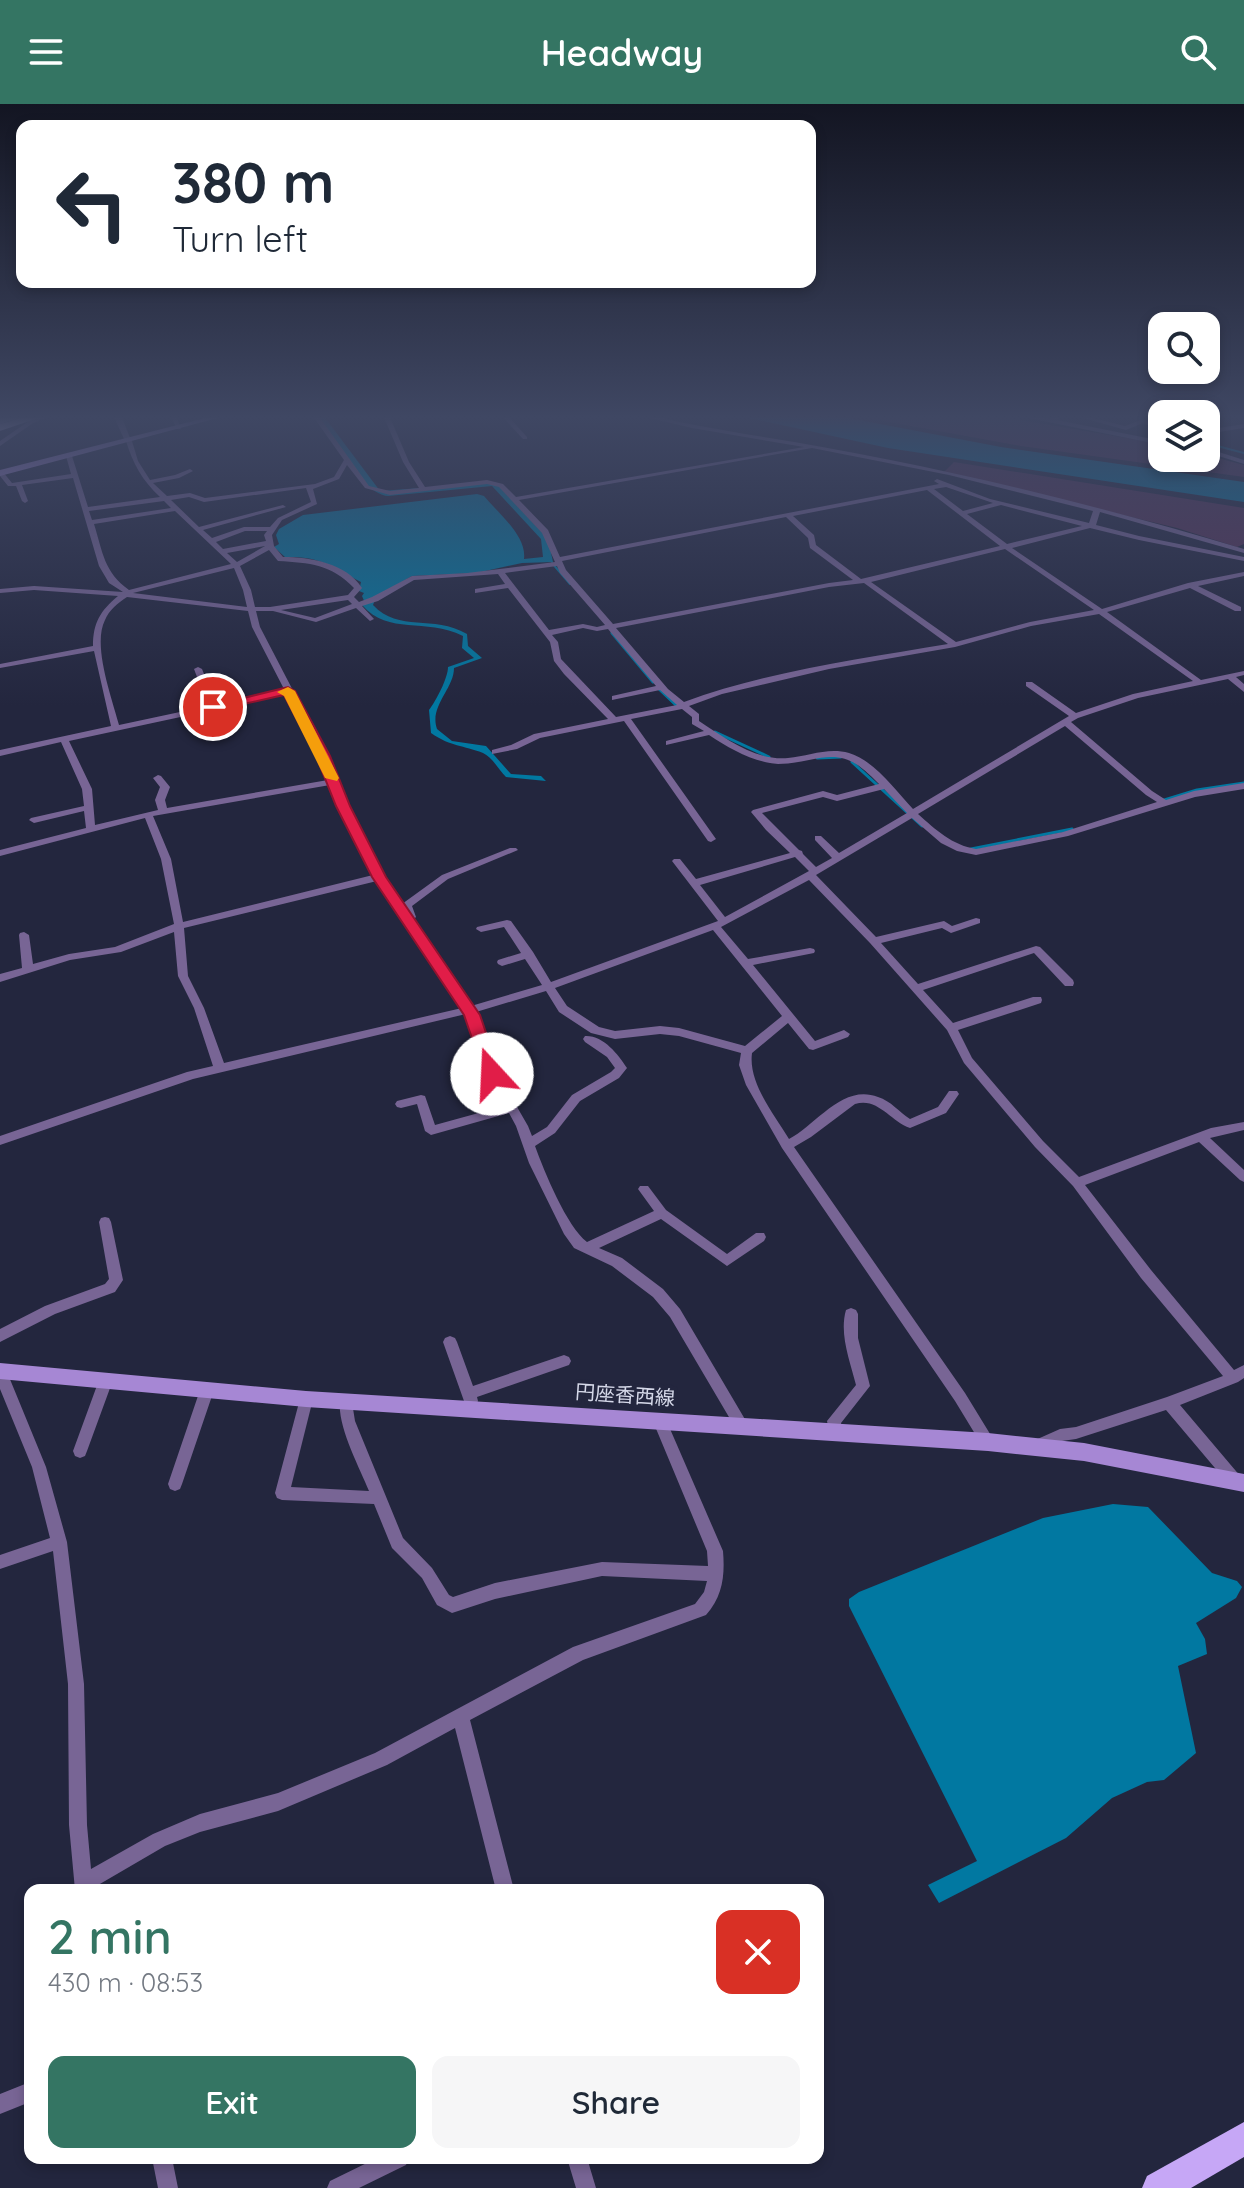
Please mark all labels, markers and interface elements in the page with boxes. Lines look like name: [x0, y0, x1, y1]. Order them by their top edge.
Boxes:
icon: menu: [24, 30, 68, 74]
text: Headway: [541, 30, 703, 75]
icon: search: [1176, 30, 1220, 74]
text: 380 m: [172, 147, 334, 217]
icon: left: [40, 152, 144, 256]
text: Turn left: [172, 216, 308, 261]
map controls: [1148, 312, 1220, 472]
button: search: [1148, 312, 1220, 384]
button: layers: [1148, 400, 1220, 472]
pin: [179, 673, 247, 741]
icon: arrive: [191, 685, 235, 729]
position arrow: [450, 1032, 534, 1116]
street label: 円座香西線: [574, 1379, 676, 1410]
text: 2 min: [48, 1906, 172, 1966]
button: close: [716, 1910, 800, 1994]
text: 430 m · 08:53: [48, 1966, 203, 1999]
button: Exit: [48, 2056, 416, 2148]
button: Share: [432, 2056, 800, 2148]

